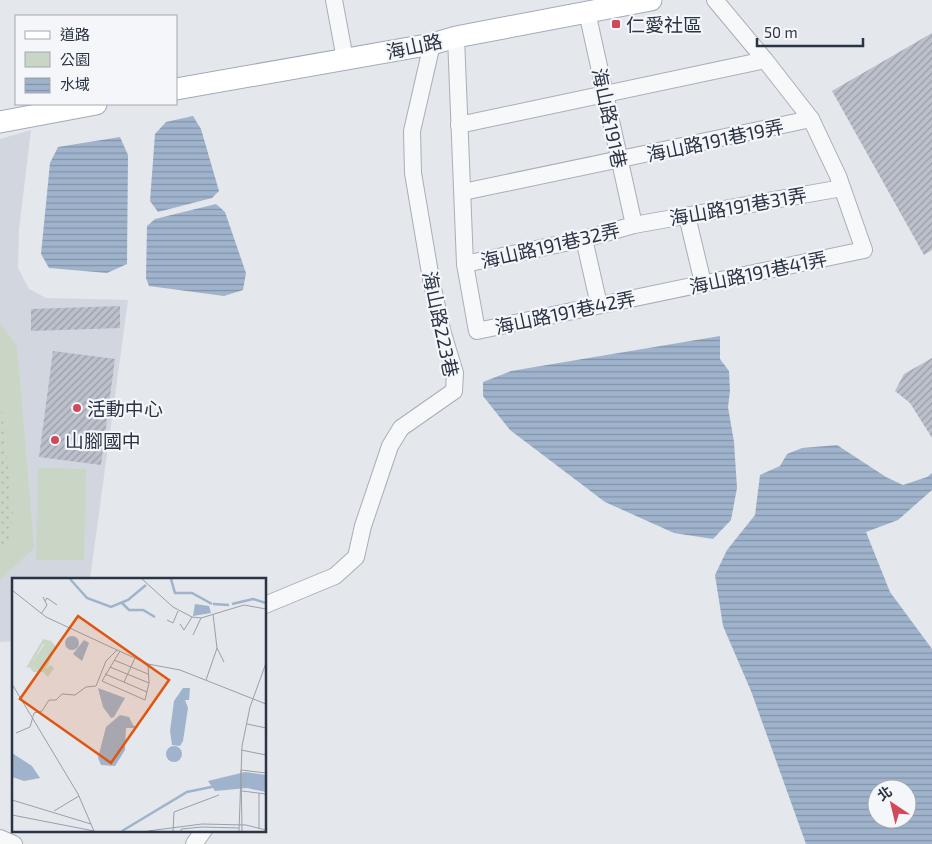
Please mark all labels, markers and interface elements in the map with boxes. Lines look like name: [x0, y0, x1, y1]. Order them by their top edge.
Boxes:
place label: 仁愛社區: [626, 13, 702, 36]
legend: [15, 15, 178, 105]
scale bar: [757, 15, 863, 47]
marker: 仁愛社區: [610, 18, 622, 30]
text: 50 m: [764, 23, 798, 41]
text: 道路: [60, 25, 90, 43]
street label: 海山路: [384, 29, 444, 63]
text: 公園: [60, 50, 90, 68]
street label: 海山路191巷: [588, 66, 632, 170]
text: 水域: [60, 75, 90, 93]
street label: 海山路191巷19弄: [644, 114, 786, 166]
street label: 海山路191巷31弄: [667, 183, 809, 229]
street label: 海山路191巷32弄: [478, 218, 622, 272]
street label: 海山路191巷41弄: [687, 246, 829, 298]
street label: 海山路223巷: [419, 269, 463, 379]
street label: 海山路191巷42弄: [492, 286, 638, 338]
place label: 活動中心: [87, 397, 163, 420]
marker: 活動中心: [71, 402, 83, 414]
place label: 山腳國中: [65, 429, 141, 452]
marker: 山腳國中: [49, 434, 61, 446]
inset map: [12, 578, 266, 832]
north arrow: [867, 779, 917, 829]
text: 北: [874, 782, 895, 804]

